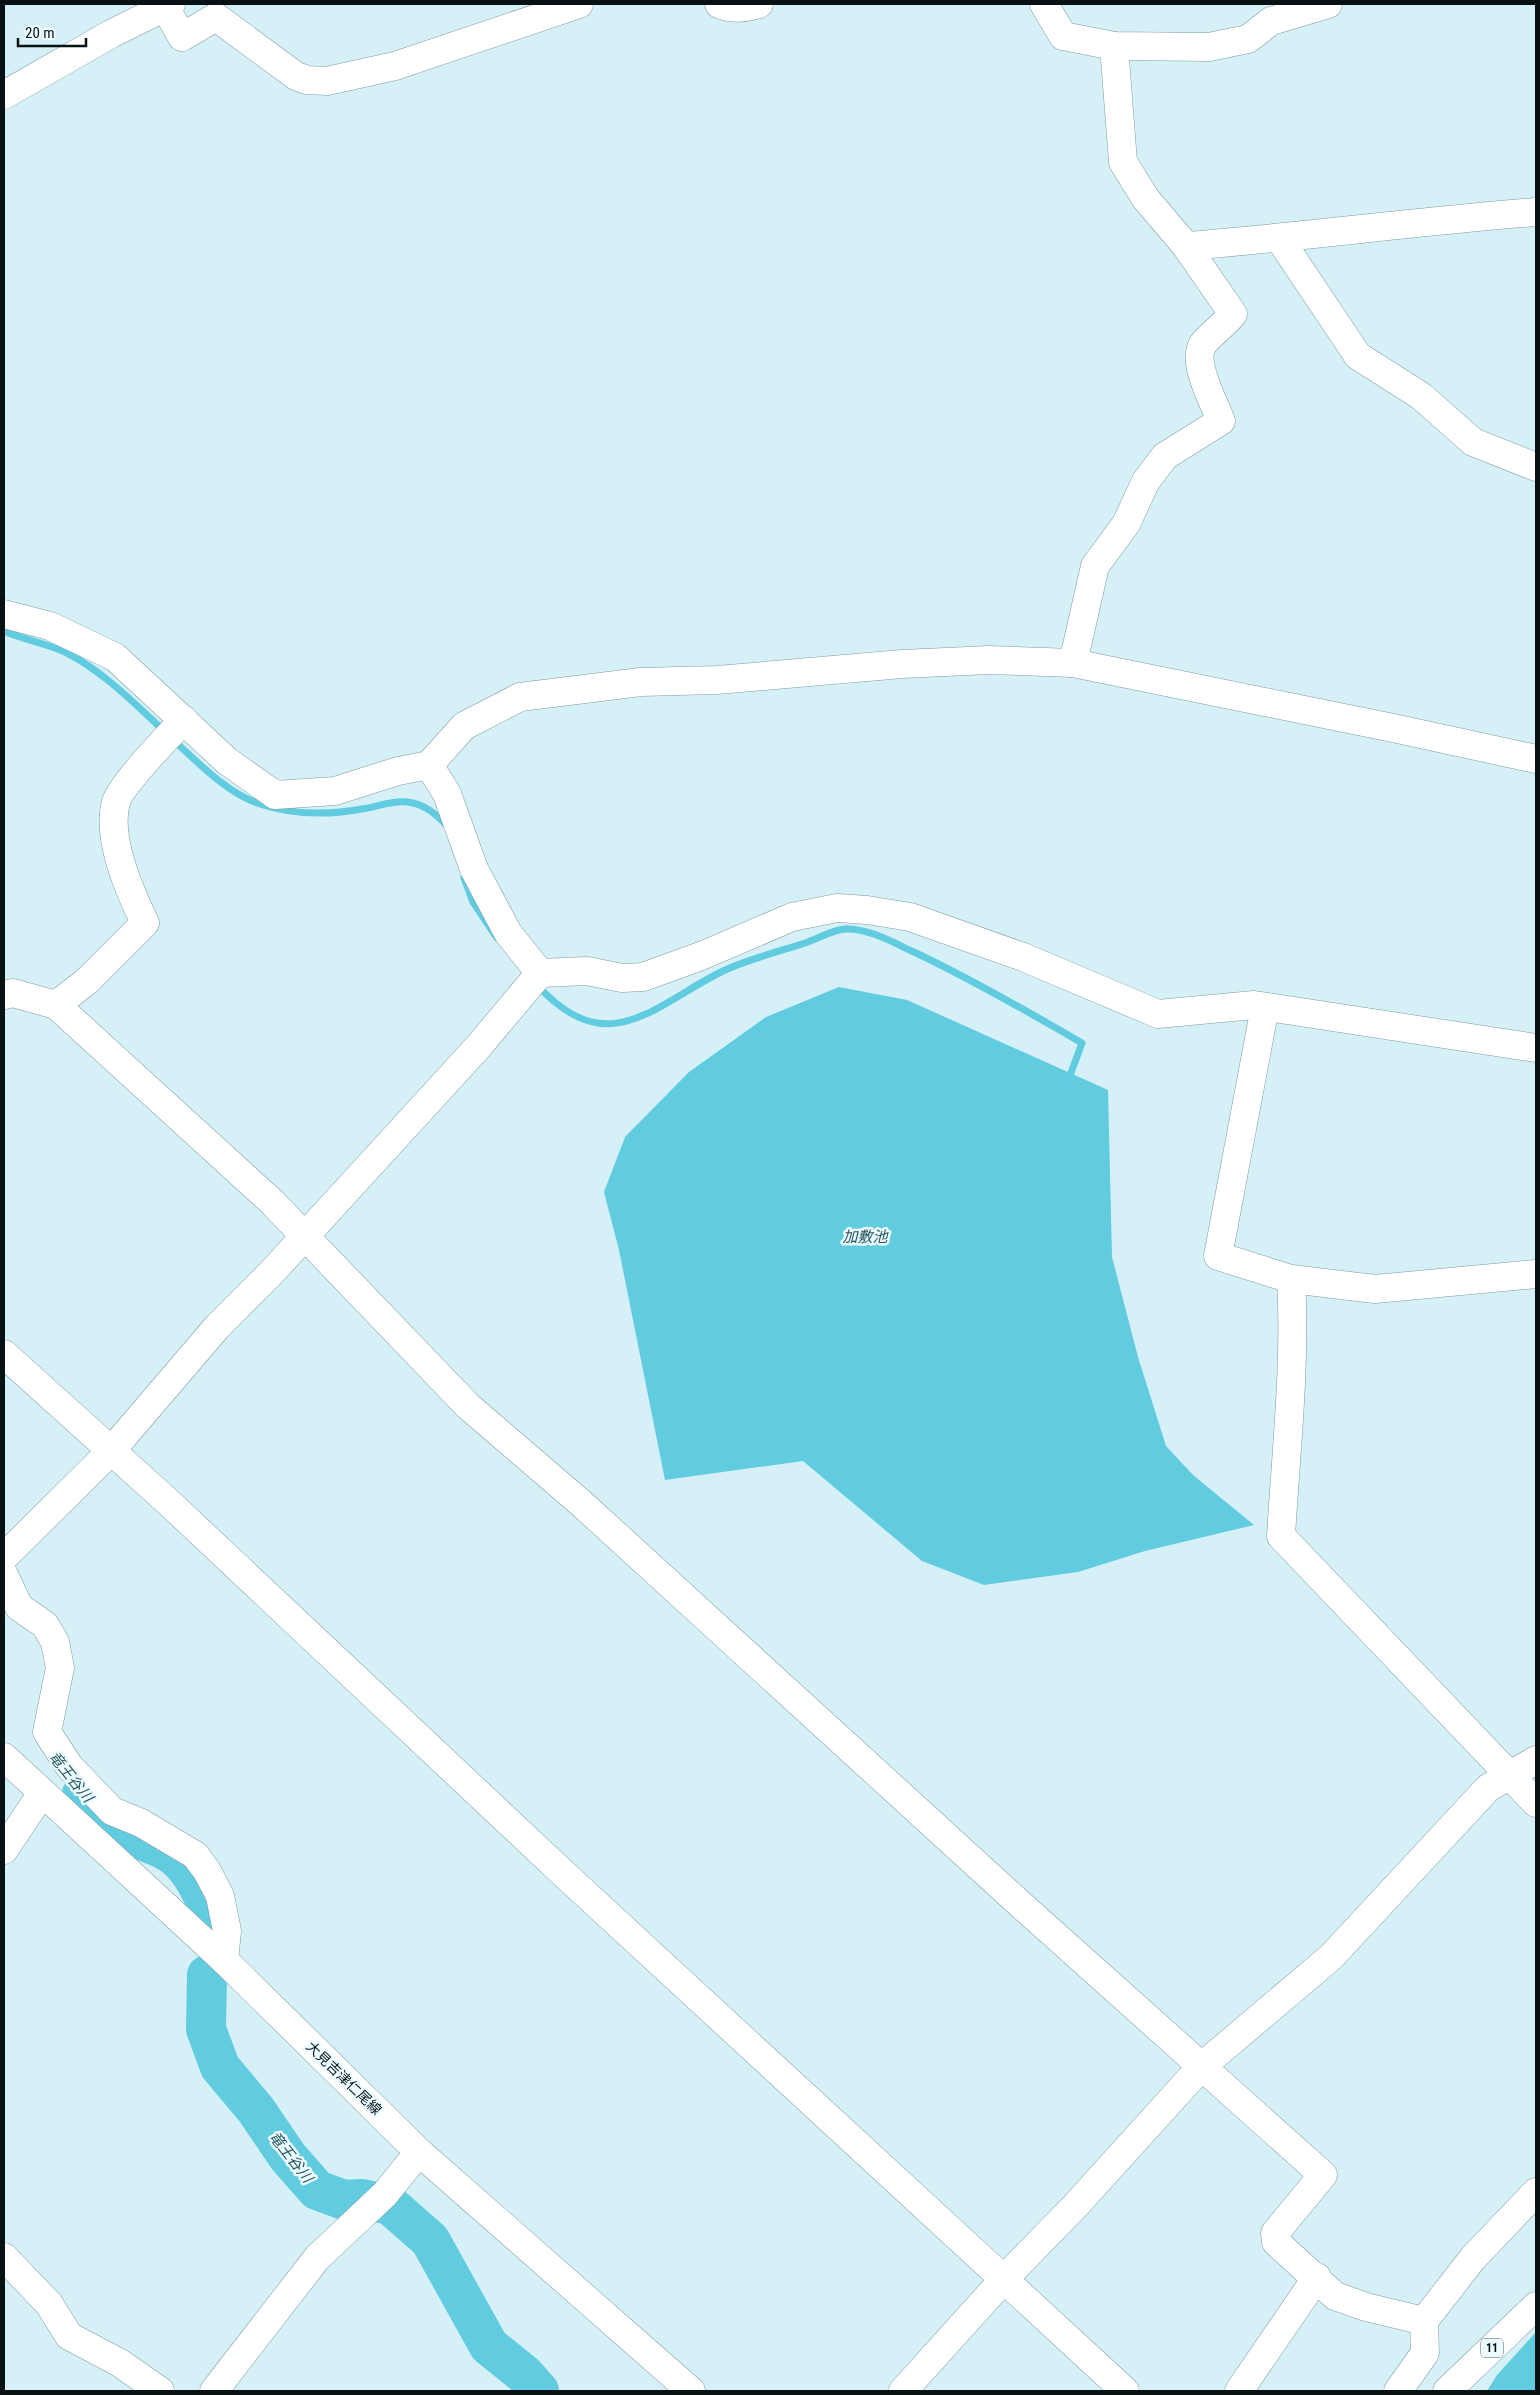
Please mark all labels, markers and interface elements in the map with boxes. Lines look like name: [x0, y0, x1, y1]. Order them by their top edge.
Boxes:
scale bar: [18, 15, 85, 47]
text: 20 m: [25, 24, 55, 42]
water label: 加敷池: [842, 1228, 889, 1246]
water label: 竜王谷川: [45, 1748, 98, 1808]
street label: 大見吉津仁尾線: [303, 2038, 385, 2118]
water label: 竜王谷川: [265, 2128, 318, 2188]
road number: 11: [1481, 2338, 1503, 2358]

